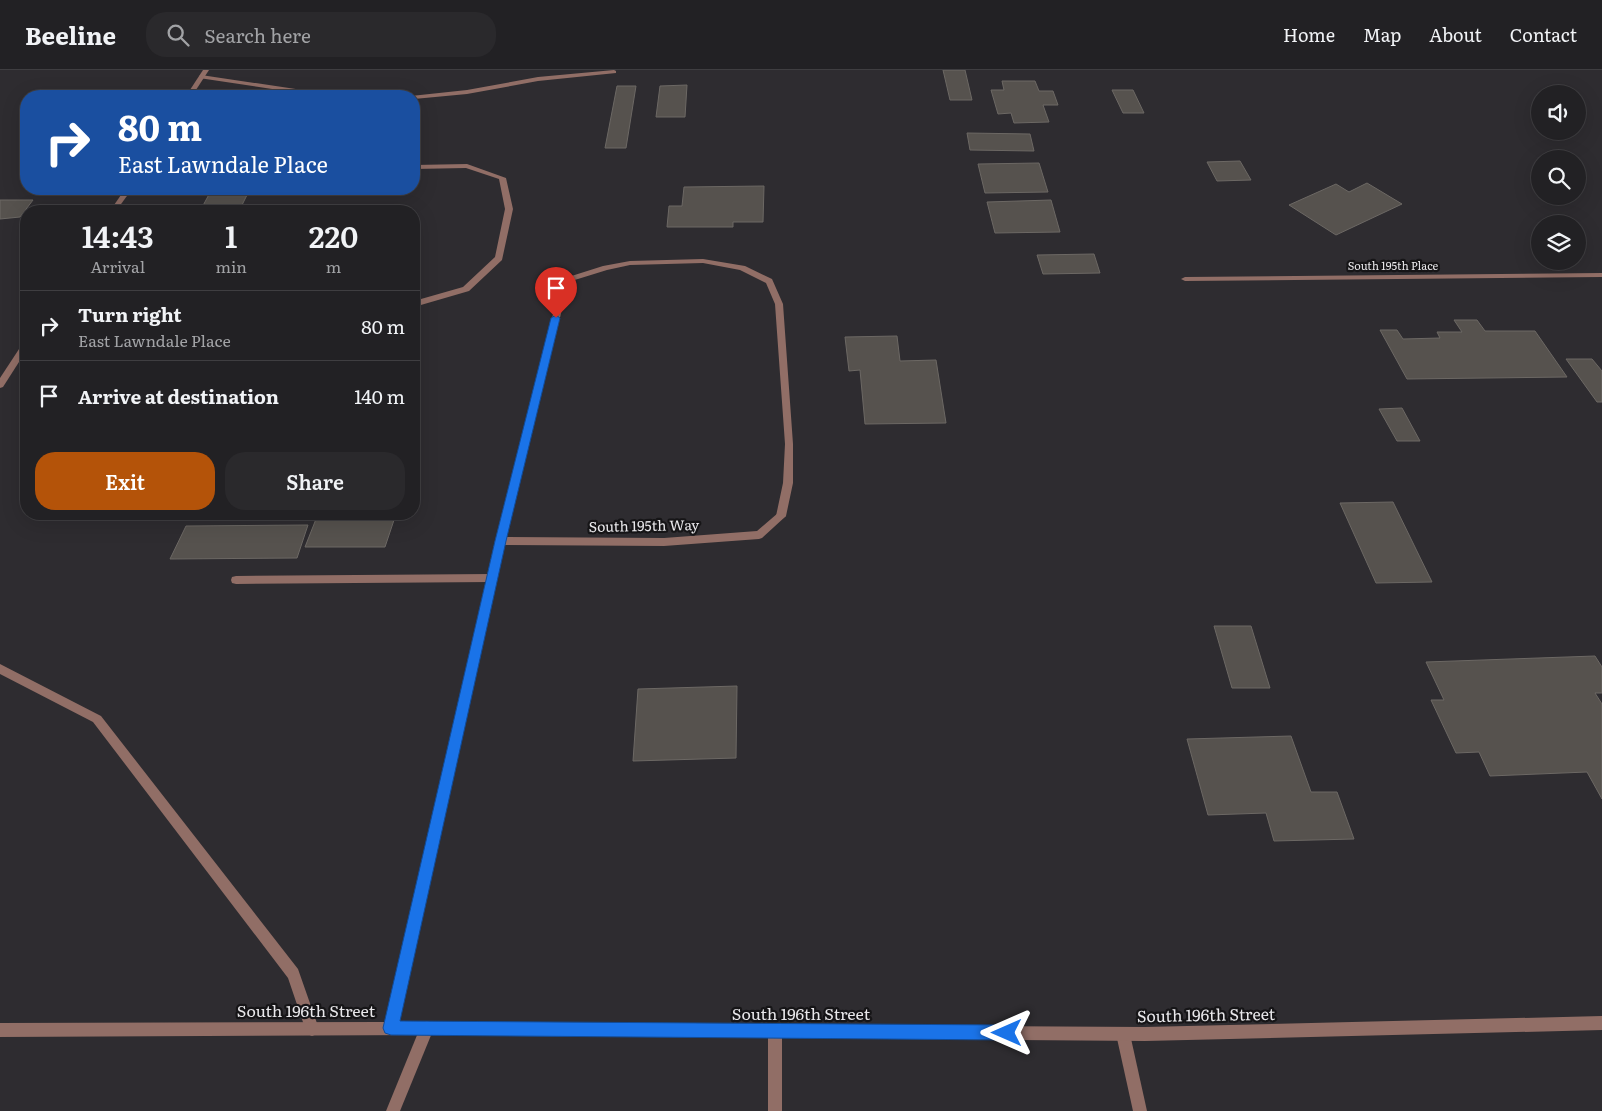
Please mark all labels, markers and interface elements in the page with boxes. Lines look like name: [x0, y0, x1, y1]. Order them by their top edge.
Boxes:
search box: [146, 12, 496, 57]
text: Beeline: [25, 17, 116, 52]
icon: search: [164, 21, 192, 49]
text: Search here: [204, 21, 311, 49]
text: Home: [1283, 21, 1335, 48]
text: Map: [1363, 21, 1401, 48]
text: About: [1429, 21, 1482, 48]
text: Contact: [1510, 21, 1577, 48]
map controls: [1531, 85, 1586, 270]
button: sound: [1531, 85, 1586, 140]
text: 80 m: [118, 100, 202, 152]
icon: right: [35, 110, 100, 175]
text: East Lawndale Place: [118, 147, 328, 180]
button: search: [1531, 150, 1586, 205]
text: 14:43: [82, 213, 154, 257]
text: 1: [225, 213, 237, 257]
text: 220: [309, 213, 358, 257]
button: layers: [1531, 215, 1586, 270]
text: Arrival: [90, 254, 145, 278]
text: min: [216, 254, 247, 278]
text: m: [326, 254, 341, 278]
street label: South 195th Place: [1348, 257, 1439, 273]
pin: [535, 267, 577, 318]
icon: arrive: [542, 274, 570, 302]
text: Turn right: [78, 300, 182, 328]
icon: right: [35, 312, 63, 340]
text: 80 m: [361, 312, 405, 340]
text: East Lawndale Place: [78, 328, 231, 352]
icon: arrive: [35, 382, 63, 410]
text: Arrive at destination: [78, 382, 279, 410]
text: 140 m: [354, 382, 405, 410]
button: Exit: [35, 452, 215, 510]
button: Share: [225, 452, 405, 510]
street label: South 195th Way: [589, 514, 700, 536]
street label: South 196th Street: [237, 998, 376, 1022]
street label: South 196th Street: [732, 1001, 871, 1025]
street label: South 196th Street: [1137, 1001, 1276, 1027]
position arrow: [980, 1006, 1032, 1058]

